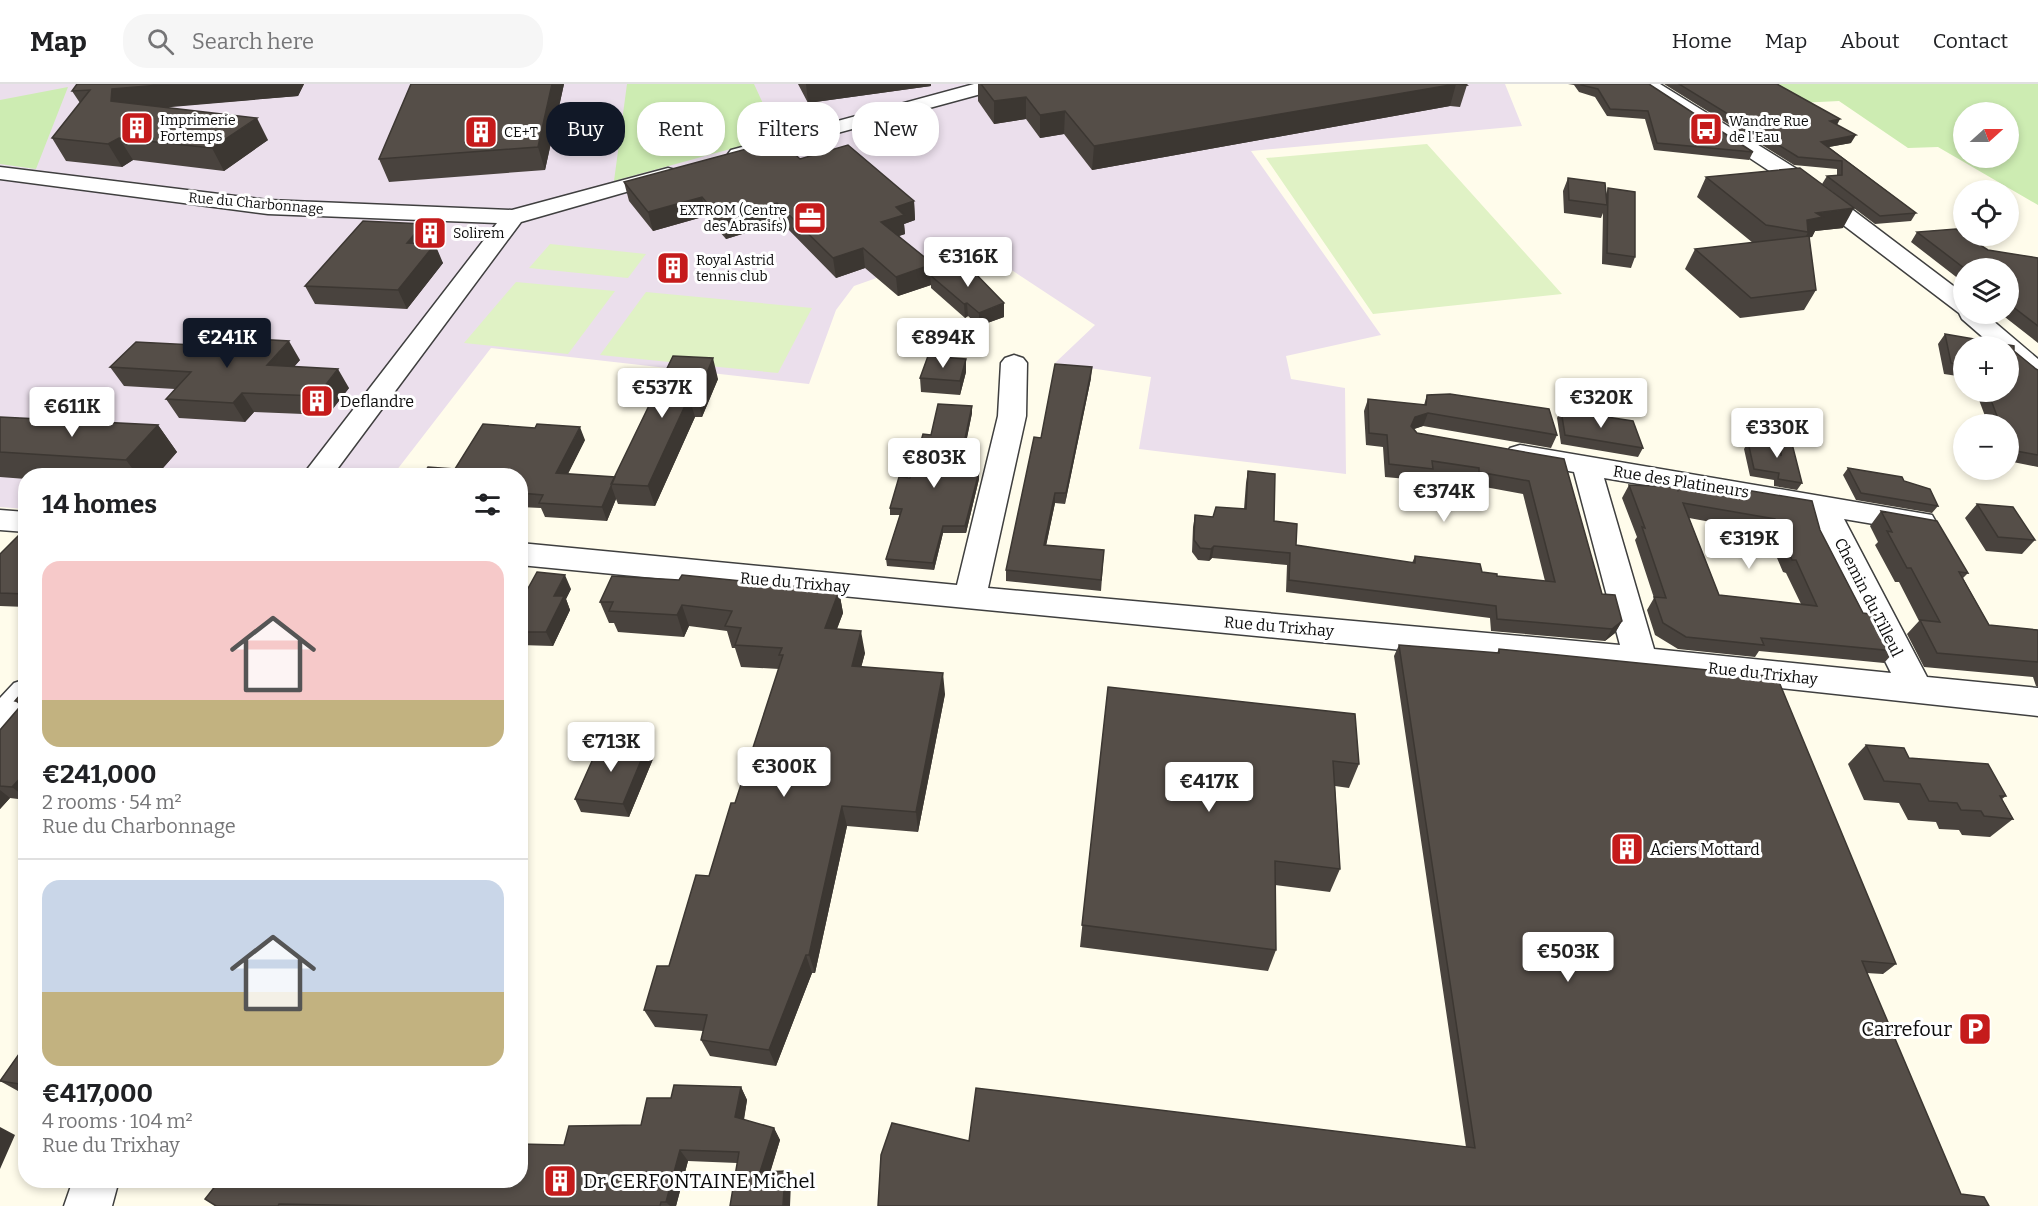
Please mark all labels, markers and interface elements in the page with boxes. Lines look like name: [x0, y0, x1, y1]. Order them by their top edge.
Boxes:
search box: [123, 14, 543, 68]
text: Map: [30, 25, 87, 58]
icon: search: [144, 25, 177, 58]
text: Search here: [192, 28, 314, 55]
text: Home: [1672, 28, 1732, 54]
text: Map: [1765, 28, 1807, 54]
text: About: [1840, 28, 1900, 54]
text: Contact: [1933, 28, 2008, 54]
chip: Buy: [546, 102, 625, 156]
chip: Rent: [637, 102, 725, 156]
chip: Filters: [737, 102, 840, 156]
chip: New: [852, 102, 939, 156]
north arrow: [1953, 102, 2019, 168]
map controls: [1953, 102, 2019, 480]
building icon: Imprimerie Fortemps: [119, 110, 155, 146]
bus stop icon: Wandre Rue de l'Eau: [1688, 111, 1724, 147]
place label: Imprimerie Fortemps: [160, 112, 236, 145]
place label: Wandre Rue de l'Eau: [1729, 113, 1809, 146]
building icon: CE+T: [463, 114, 499, 150]
place label: CE+T: [504, 124, 538, 141]
button: locate: [1953, 180, 2019, 246]
street label: Rue du Charbonnage: [188, 189, 324, 218]
office icon: EXTROM (Centre des Abrasifs): [792, 200, 828, 236]
place label: EXTROM (Centre des Abrasifs): [679, 202, 787, 235]
building icon: Solirem: [412, 215, 448, 251]
place label: Solirem: [453, 225, 505, 242]
pin: €316K: [926, 237, 1010, 288]
text: €316K: [938, 244, 998, 268]
building icon: Royal Astrid tennis club: [655, 250, 691, 286]
place label: Royal Astrid tennis club: [696, 252, 774, 285]
button: layers: [1953, 258, 2019, 324]
pin: €241K: [185, 318, 269, 369]
pin: €894K: [901, 318, 985, 369]
text: €241K: [197, 325, 257, 349]
text: €894K: [911, 325, 975, 349]
button: +: [1953, 336, 2019, 402]
pin: €537K: [620, 368, 704, 419]
text: €537K: [632, 375, 692, 399]
pin: €320K: [1559, 378, 1643, 429]
building icon: Deflandre: [299, 383, 335, 419]
text: €320K: [1569, 385, 1633, 409]
pin: €611K: [30, 387, 114, 438]
place label: Deflandre: [340, 392, 414, 411]
text: €611K: [43, 394, 101, 418]
pin: €330K: [1735, 408, 1819, 459]
button: −: [1953, 414, 2019, 480]
text: €330K: [1745, 415, 1809, 439]
pin: €803K: [892, 438, 976, 489]
text: €803K: [902, 445, 966, 469]
street label: Rue des Platineurs: [1612, 461, 1750, 502]
pin: €374K: [1402, 472, 1486, 523]
text: €374K: [1413, 479, 1475, 503]
icon: filters: [471, 488, 504, 521]
text: 14 homes: [42, 489, 157, 520]
pin: €319K: [1707, 519, 1791, 570]
text: €319K: [1719, 526, 1779, 550]
street label: Chemin du Tilleul: [1830, 535, 1907, 660]
street label: Rue du Trixhay: [739, 568, 851, 597]
icon: home: [219, 600, 327, 708]
street label: Rue du Trixhay: [1223, 612, 1335, 641]
street label: Rue du Trixhay: [1707, 658, 1819, 689]
pin: €713K: [569, 722, 653, 773]
text: €713K: [582, 729, 640, 753]
pin: €300K: [742, 747, 826, 798]
text: €300K: [751, 754, 817, 778]
text: €241,000: [42, 759, 157, 790]
pin: €417K: [1167, 762, 1251, 813]
text: €417K: [1179, 769, 1239, 793]
text: 2 rooms · 54 m²: [42, 790, 182, 814]
text: Rue du Charbonnage: [42, 814, 236, 838]
building icon: Aciers Mottard: [1609, 831, 1645, 867]
place label: Aciers Mottard: [1650, 840, 1760, 859]
icon: home: [219, 919, 327, 1027]
pin: €503K: [1526, 932, 1610, 983]
text: €503K: [1537, 939, 1599, 963]
parking icon: Carrefour: [1957, 1011, 1993, 1047]
place label: Carrefour: [1861, 1017, 1952, 1041]
text: €417,000: [42, 1078, 153, 1109]
text: 4 rooms · 104 m²: [42, 1109, 193, 1133]
text: Rue du Trixhay: [42, 1133, 180, 1157]
building icon: Dr CERFONTAINE Michel: [542, 1163, 578, 1199]
place label: Dr CERFONTAINE Michel: [583, 1169, 815, 1193]

